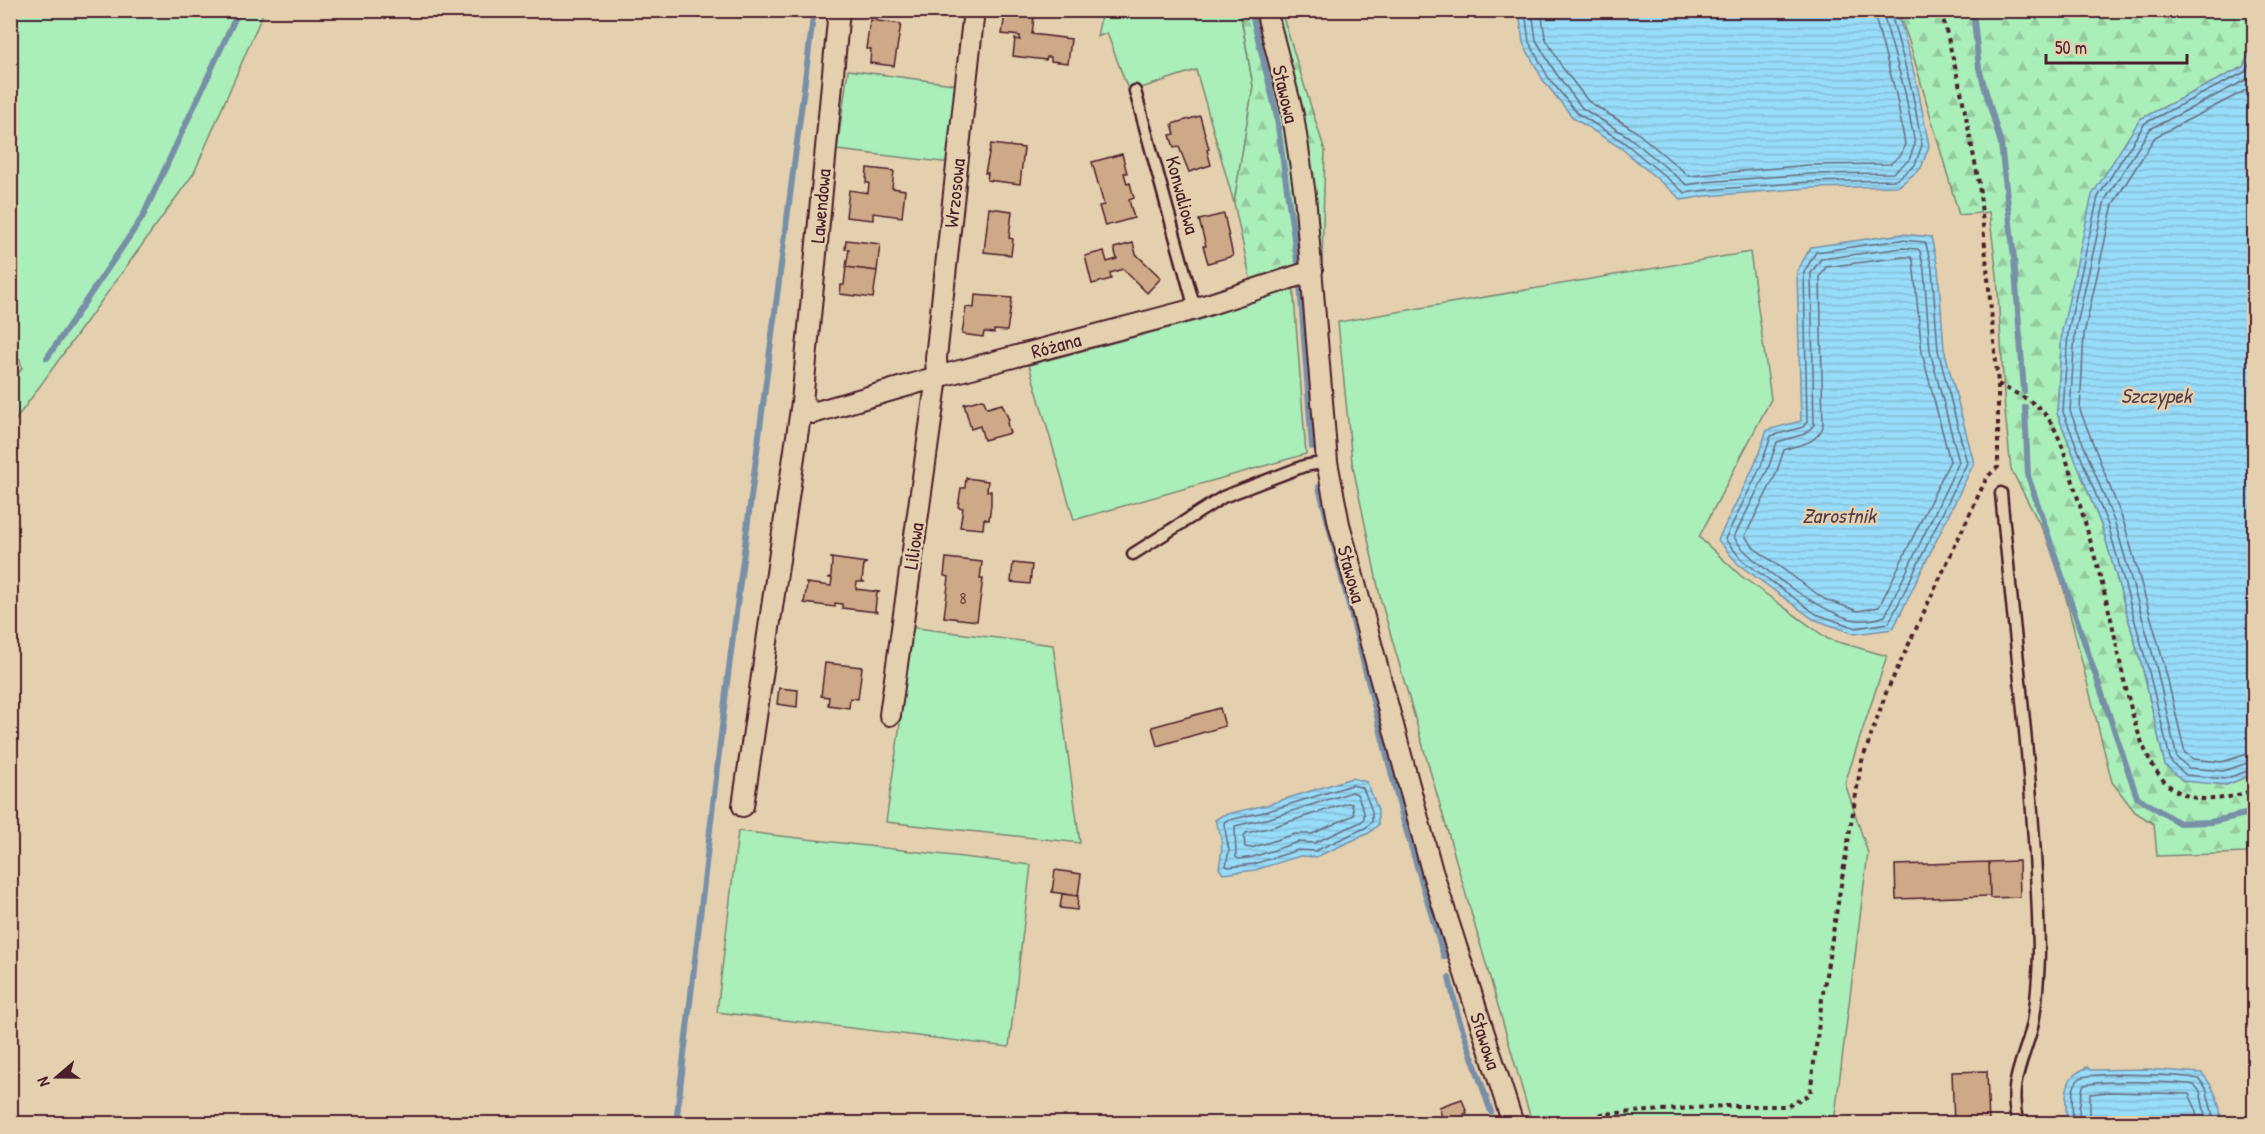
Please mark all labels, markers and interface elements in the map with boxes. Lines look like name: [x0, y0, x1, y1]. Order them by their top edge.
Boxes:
scale bar: [2046, 27, 2187, 65]
text: 50 m: [2055, 35, 2087, 60]
street label: Stawowa: [1266, 63, 1306, 126]
street label: Konwaliowa: [1160, 153, 1206, 237]
street label: Wrzosowa: [937, 157, 971, 229]
street label: Lawendowa: [803, 168, 837, 244]
street label: Różana: [1028, 325, 1084, 365]
water label: Szczypek: [2121, 381, 2194, 410]
water label: Zarostnik: [1802, 501, 1878, 530]
street label: Liliowa: [896, 521, 930, 571]
street label: Stawowa: [1331, 542, 1373, 606]
house number: 8: [960, 587, 967, 609]
street label: Stawowa: [1464, 1009, 1508, 1073]
north arrow: [27, 1047, 87, 1107]
text: N: [31, 1074, 55, 1090]

